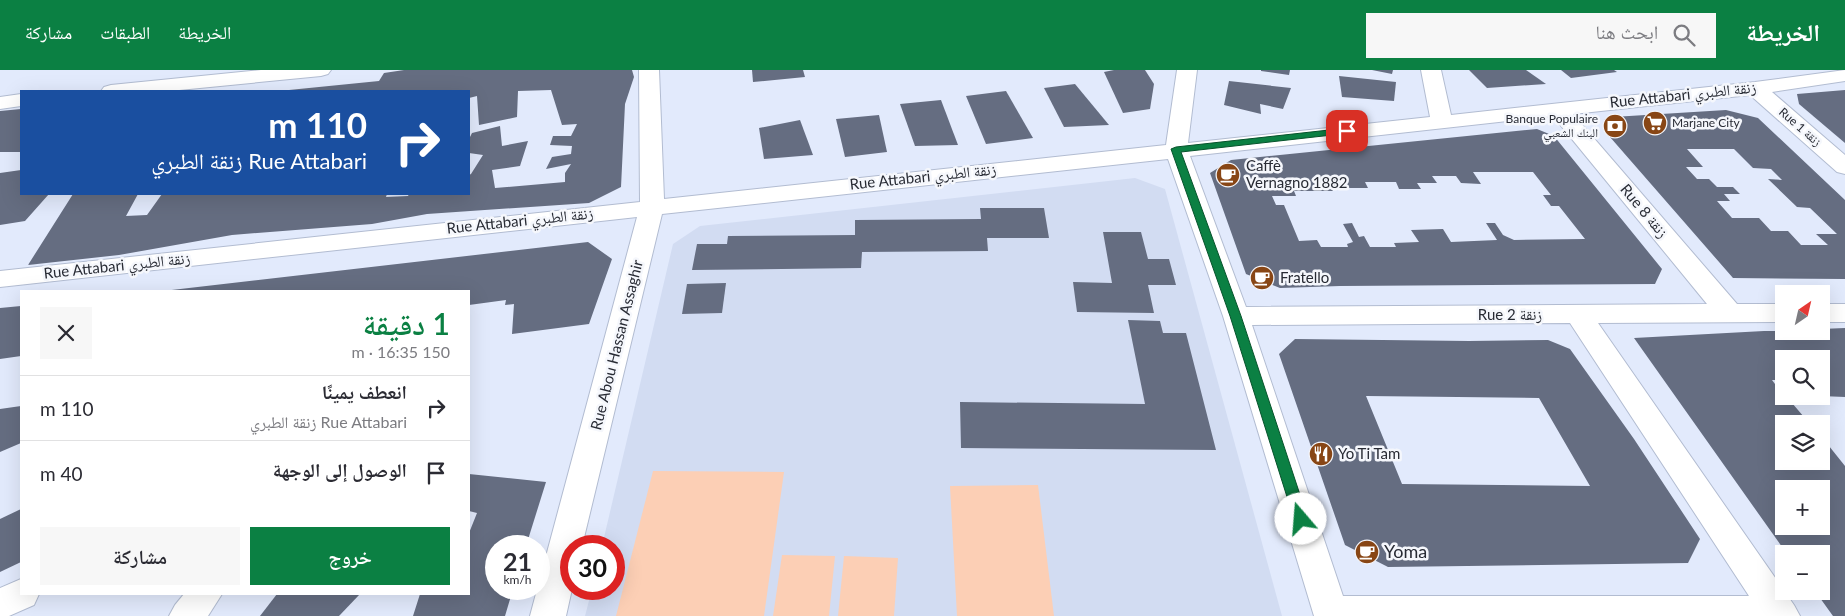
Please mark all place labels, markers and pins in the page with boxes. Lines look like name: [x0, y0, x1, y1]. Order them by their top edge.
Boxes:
pin: [1326, 110, 1368, 152]
supermarket icon: Marjane City: [1642, 110, 1668, 136]
place label: Banque Populaire البنك الشعبي: [1506, 111, 1598, 143]
bank icon: Banque Populaire البنك الشعبي: [1602, 113, 1628, 139]
place label: Marjane City: [1672, 115, 1740, 130]
place label: Caffè Vernagno 1882: [1246, 156, 1348, 191]
cafe icon: Caffè Vernagno 1882: [1215, 162, 1241, 188]
cafe icon: Fratello: [1249, 265, 1275, 291]
place label: Fratello: [1280, 268, 1329, 286]
restaurant icon: Yo Ti Tam: [1308, 441, 1334, 467]
place label: Yo Ti Tam: [1338, 444, 1400, 462]
cafe icon: Yoma: [1354, 539, 1380, 565]
place label: Yoma: [1384, 540, 1427, 562]

